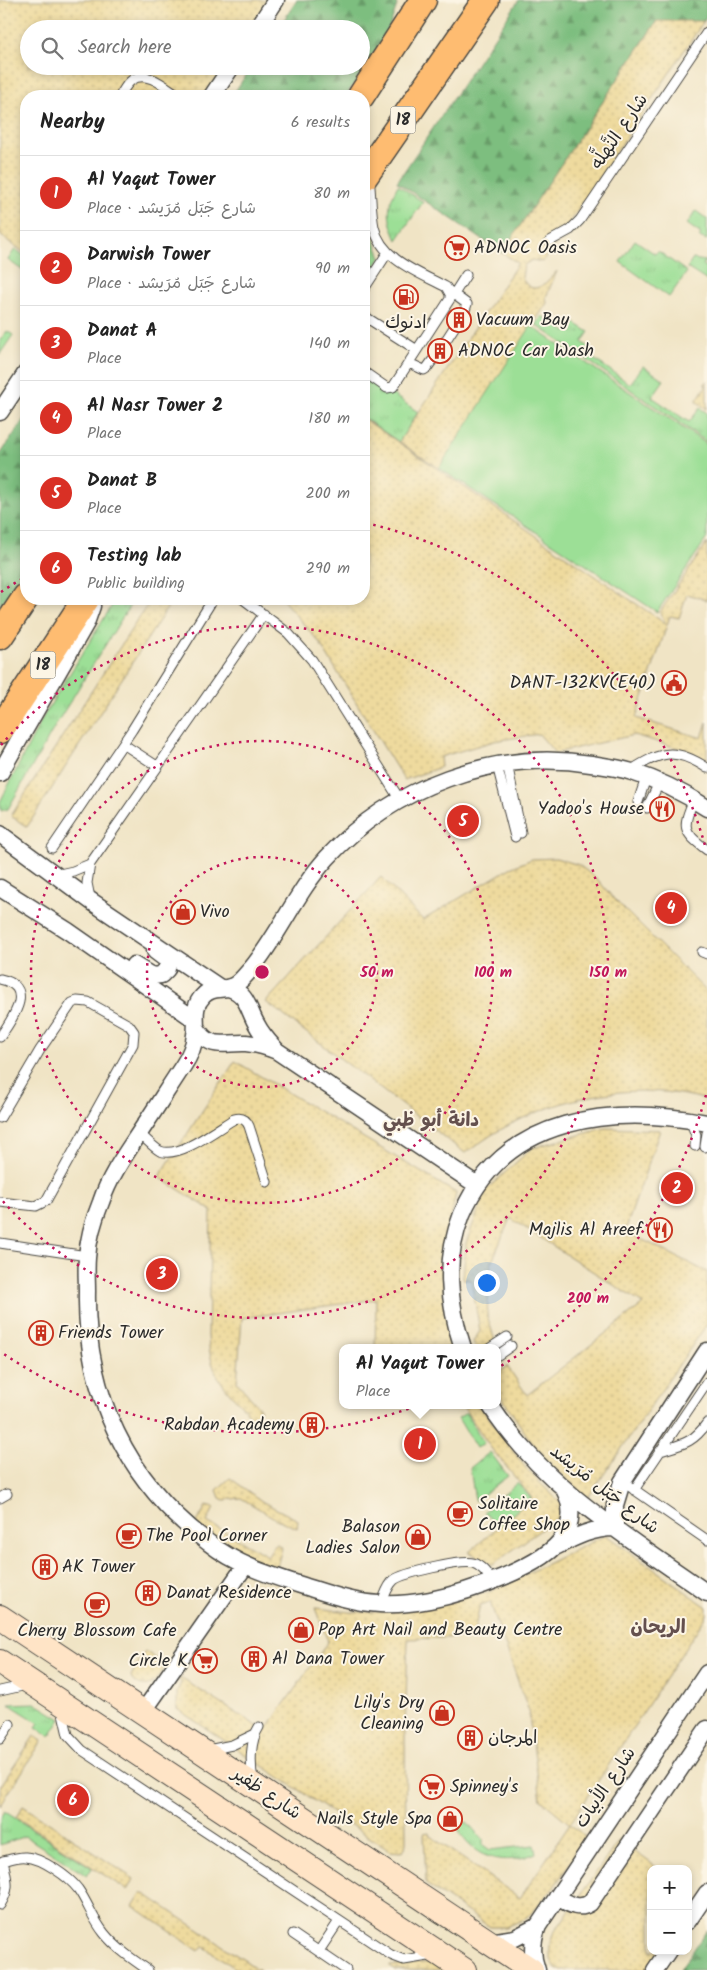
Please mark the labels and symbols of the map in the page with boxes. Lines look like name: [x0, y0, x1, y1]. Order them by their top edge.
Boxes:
street label: شارع النَّهلَّه: [581, 86, 656, 176]
road number: 18: [390, 106, 416, 134]
place label: ADNOC Oasis: [474, 234, 577, 263]
supermarket icon: ADNOC Oasis: [444, 235, 470, 261]
fuel station icon: ادنوك: [393, 284, 419, 310]
place label: Vacuum Bay: [476, 306, 570, 335]
building icon: Vacuum Bay: [446, 307, 472, 333]
place label: ادنوك: [385, 309, 427, 338]
place label: ADNOC Car Wash: [458, 337, 594, 366]
building icon: ADNOC Car Wash: [427, 338, 453, 364]
road number: 18: [30, 652, 56, 678]
place label: DANT-132KV(E40): [510, 669, 656, 698]
public building icon: DANT-132KV(E40): [661, 670, 687, 696]
place label: Yadoo's House: [538, 795, 644, 824]
restaurant icon: Yadoo's House: [649, 796, 675, 822]
pin: 5: [447, 802, 479, 840]
pin: 4: [655, 889, 687, 927]
place label: Vivo: [200, 898, 230, 927]
shop icon: Vivo: [170, 899, 196, 925]
text: 50 m: [359, 961, 394, 985]
text: 100 m: [474, 961, 512, 985]
text: 150 m: [589, 961, 627, 985]
centre of rings: [253, 963, 271, 981]
district label: دانة أبو ظبي: [383, 1106, 479, 1136]
pin: 2: [661, 1169, 693, 1207]
place label: Majlis Al Areef: [529, 1216, 644, 1245]
restaurant icon: Majlis Al Areef: [647, 1217, 673, 1243]
pin: 3: [146, 1255, 178, 1293]
your location: [474, 1270, 500, 1296]
text: 200 m: [567, 1287, 609, 1311]
place label: Friends Tower: [58, 1319, 164, 1348]
building icon: Friends Tower: [28, 1320, 54, 1346]
place label: Rabdan Academy: [164, 1411, 295, 1440]
building icon: Rabdan Academy: [299, 1412, 325, 1438]
pin: 1: [404, 1425, 436, 1463]
street label: شارع جَبَل مُرَيشد: [543, 1438, 665, 1542]
place label: Solitaire Coffee Shop: [478, 1490, 570, 1540]
cafe icon: Solitaire Coffee Shop: [447, 1501, 473, 1527]
place label: Balason Ladies Salon: [305, 1513, 400, 1563]
place label: The Pool Corner: [146, 1522, 268, 1551]
cafe icon: The Pool Corner: [116, 1523, 142, 1549]
shop icon: Balason Ladies Salon: [405, 1524, 431, 1550]
place label: AK Tower: [62, 1553, 136, 1582]
building icon: AK Tower: [32, 1554, 58, 1580]
place label: Danat Residence: [166, 1579, 292, 1608]
building icon: Danat Residence: [135, 1580, 161, 1606]
cafe icon: Cherry Blossom Cafe: [84, 1592, 110, 1618]
district label: الريحان: [630, 1613, 686, 1643]
place label: Pop Art Nail and Beauty Centre: [318, 1616, 562, 1645]
place label: Cherry Blossom Cafe: [17, 1617, 177, 1646]
shop icon: Pop Art Nail and Beauty Centre: [288, 1617, 314, 1643]
place label: Al Dana Tower: [272, 1645, 385, 1674]
building icon: Al Dana Tower: [241, 1646, 267, 1672]
place label: Circle K: [129, 1647, 188, 1676]
supermarket icon: Circle K: [192, 1648, 218, 1674]
place label: Lily's Dry Cleaning: [354, 1689, 425, 1739]
shop icon: Lily's Dry Cleaning: [429, 1700, 455, 1726]
place label: المرجان: [488, 1724, 537, 1753]
building icon: المرجان: [457, 1725, 483, 1751]
street label: شارع الأبيات: [568, 1741, 644, 1835]
street label: شارع ظفير: [224, 1759, 307, 1828]
place label: Spinney's: [450, 1773, 519, 1802]
supermarket icon: Spinney's: [419, 1774, 445, 1800]
pin: 6: [57, 1781, 89, 1819]
place label: Nails Style Spa: [316, 1805, 432, 1834]
shop icon: Nails Style Spa: [437, 1806, 463, 1832]

